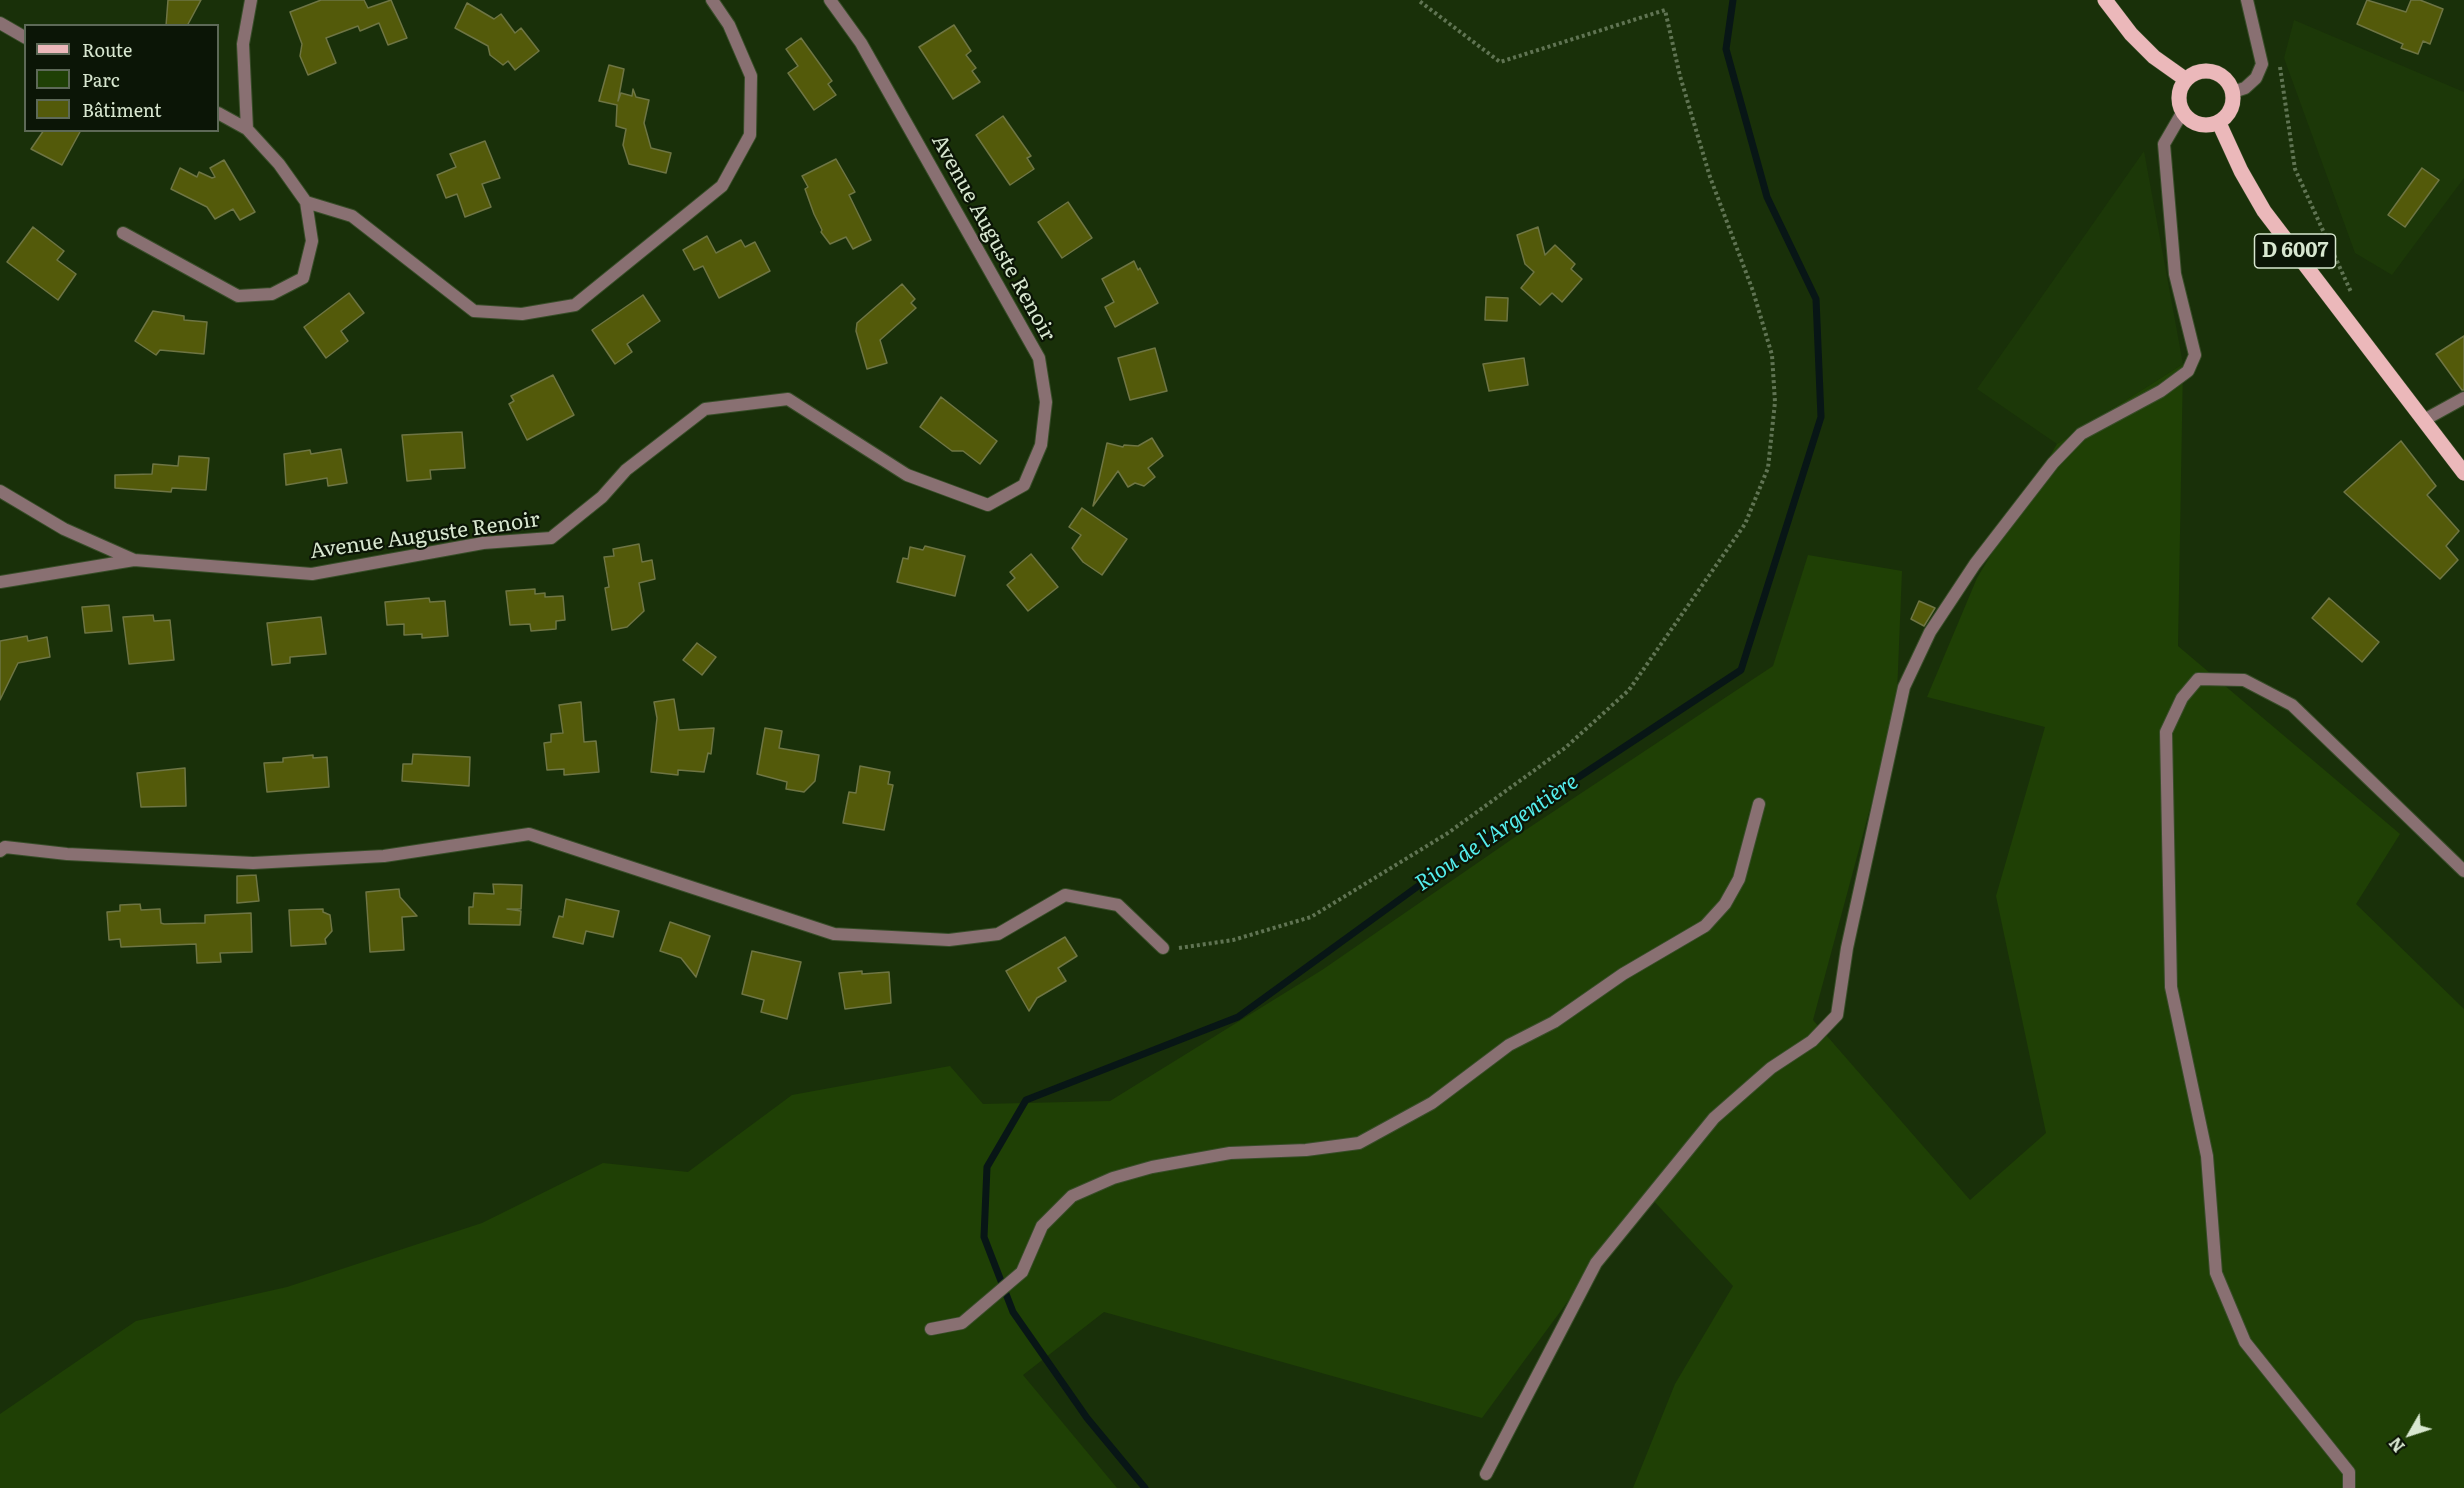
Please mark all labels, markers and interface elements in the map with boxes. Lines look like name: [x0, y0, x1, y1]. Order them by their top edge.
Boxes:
legend: [24, 24, 219, 132]
text: Route: [82, 36, 132, 63]
text: Parc: [82, 66, 120, 93]
text: Bâtiment: [82, 96, 161, 123]
street label: Avenue Auguste Renoir: [926, 130, 1060, 346]
road number: D 6007: [2254, 234, 2336, 268]
street label: Avenue Auguste Renoir: [308, 507, 542, 565]
water label: Riou de l'Argentière: [1411, 769, 1583, 897]
north arrow: [2380, 1404, 2440, 1464]
text: N: [2382, 1433, 2410, 1458]

